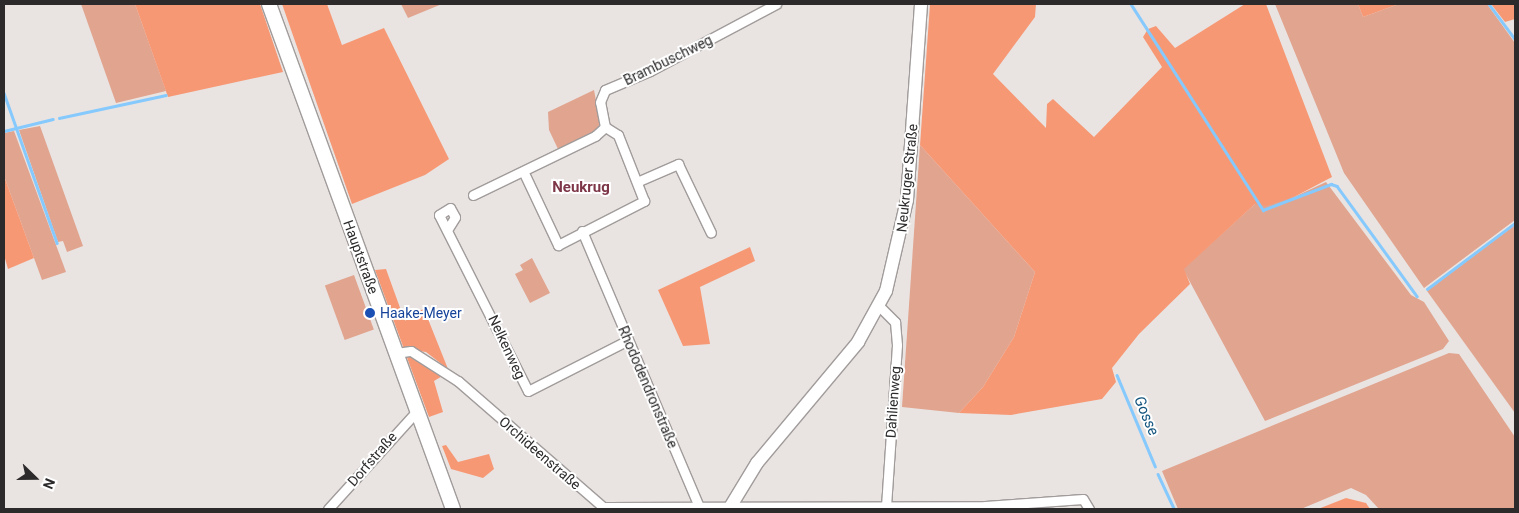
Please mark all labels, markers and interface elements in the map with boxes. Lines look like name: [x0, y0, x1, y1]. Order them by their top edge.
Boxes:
street label: Brambuschweg: [621, 31, 715, 89]
street label: Neukruger Straße: [893, 123, 921, 233]
district label: Neukrug: [552, 179, 610, 197]
street label: Hauptstraße: [340, 218, 382, 296]
place label: Haake-Meyer: [380, 305, 462, 321]
marker: Haake-Meyer: [364, 307, 376, 319]
street label: Nelkenweg: [485, 312, 529, 382]
street label: Rhododendronstraße: [615, 323, 681, 451]
street label: Dahlienweg: [882, 365, 904, 439]
water label: Gosse: [1130, 394, 1162, 438]
street label: Orchideenstraße: [496, 413, 584, 493]
street label: Dorfstraße: [344, 428, 400, 490]
north arrow: [10, 453, 60, 503]
text: N: [40, 476, 58, 491]

